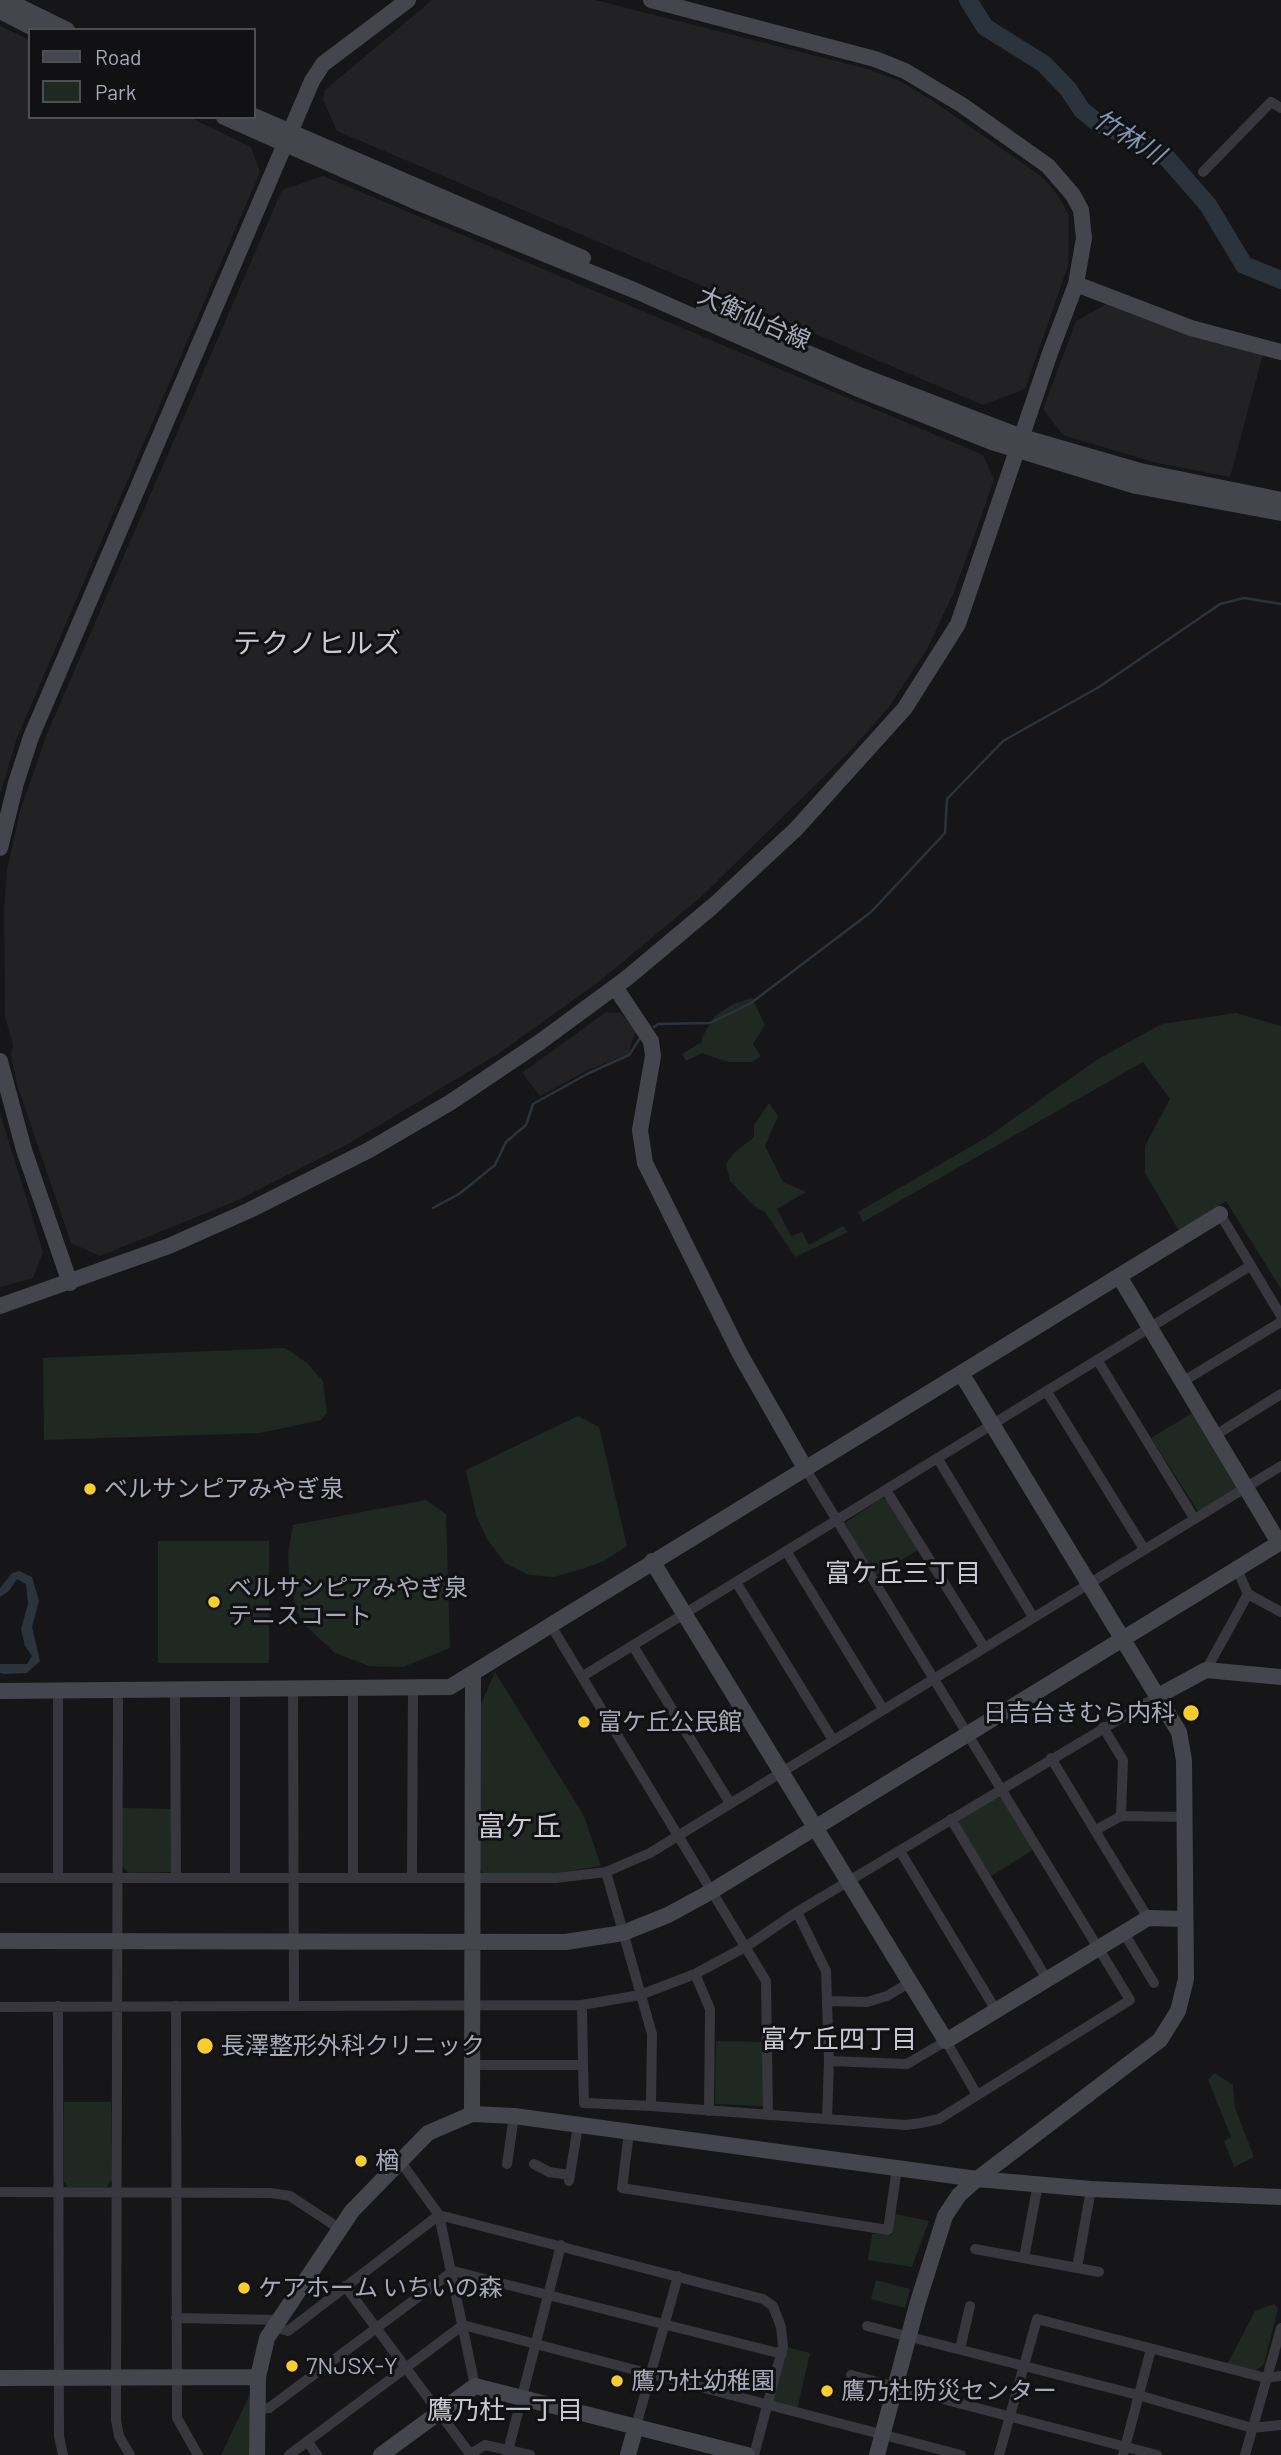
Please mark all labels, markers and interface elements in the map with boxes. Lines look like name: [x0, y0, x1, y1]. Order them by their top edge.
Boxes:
legend: [28, 28, 256, 119]
text: Road: [95, 44, 141, 69]
text: Park: [95, 79, 136, 104]
water label: 竹林川: [1088, 103, 1170, 171]
street label: 大衡仙台線: [693, 280, 815, 356]
district label: テクノヒルズ: [233, 627, 401, 661]
place label: ベルサンピアみやぎ泉: [104, 1475, 344, 1503]
marker: ベルサンピアみやぎ泉: [82, 1481, 98, 1497]
district label: 富ケ丘三丁目: [825, 1557, 981, 1589]
place label: ベルサンピアみやぎ泉 テニスコート: [228, 1574, 468, 1630]
marker: ベルサンピアみやぎ泉 テニスコート: [206, 1594, 222, 1610]
place label: 日吉台きむら内科: [983, 1699, 1175, 1727]
marker: 日吉台きむら内科: [1181, 1703, 1201, 1723]
place label: 富ケ丘公民館: [598, 1708, 742, 1736]
marker: 富ケ丘公民館: [576, 1714, 592, 1730]
district label: 富ケ丘: [477, 1810, 561, 1844]
district label: 富ケ丘四丁目: [761, 2023, 917, 2055]
place label: 長澤整形外科クリニック: [221, 2032, 485, 2060]
marker: 長澤整形外科クリニック: [195, 2036, 215, 2056]
place label: 楢: [375, 2147, 399, 2175]
marker: 楢: [353, 2153, 369, 2169]
place label: ケアホーム いちいの森: [258, 2274, 503, 2302]
marker: ケアホーム いちいの森: [236, 2280, 252, 2296]
place label: 7NJSX-Y: [306, 2352, 398, 2380]
marker: 7NJSX-Y: [284, 2358, 300, 2374]
place label: 鷹乃杜幼稚園: [631, 2367, 775, 2395]
marker: 鷹乃杜幼稚園: [609, 2373, 625, 2389]
place label: 鷹乃杜防災センター: [841, 2377, 1057, 2405]
marker: 鷹乃杜防災センター: [819, 2383, 835, 2399]
district label: 鷹乃杜一丁目: [427, 2394, 583, 2426]

